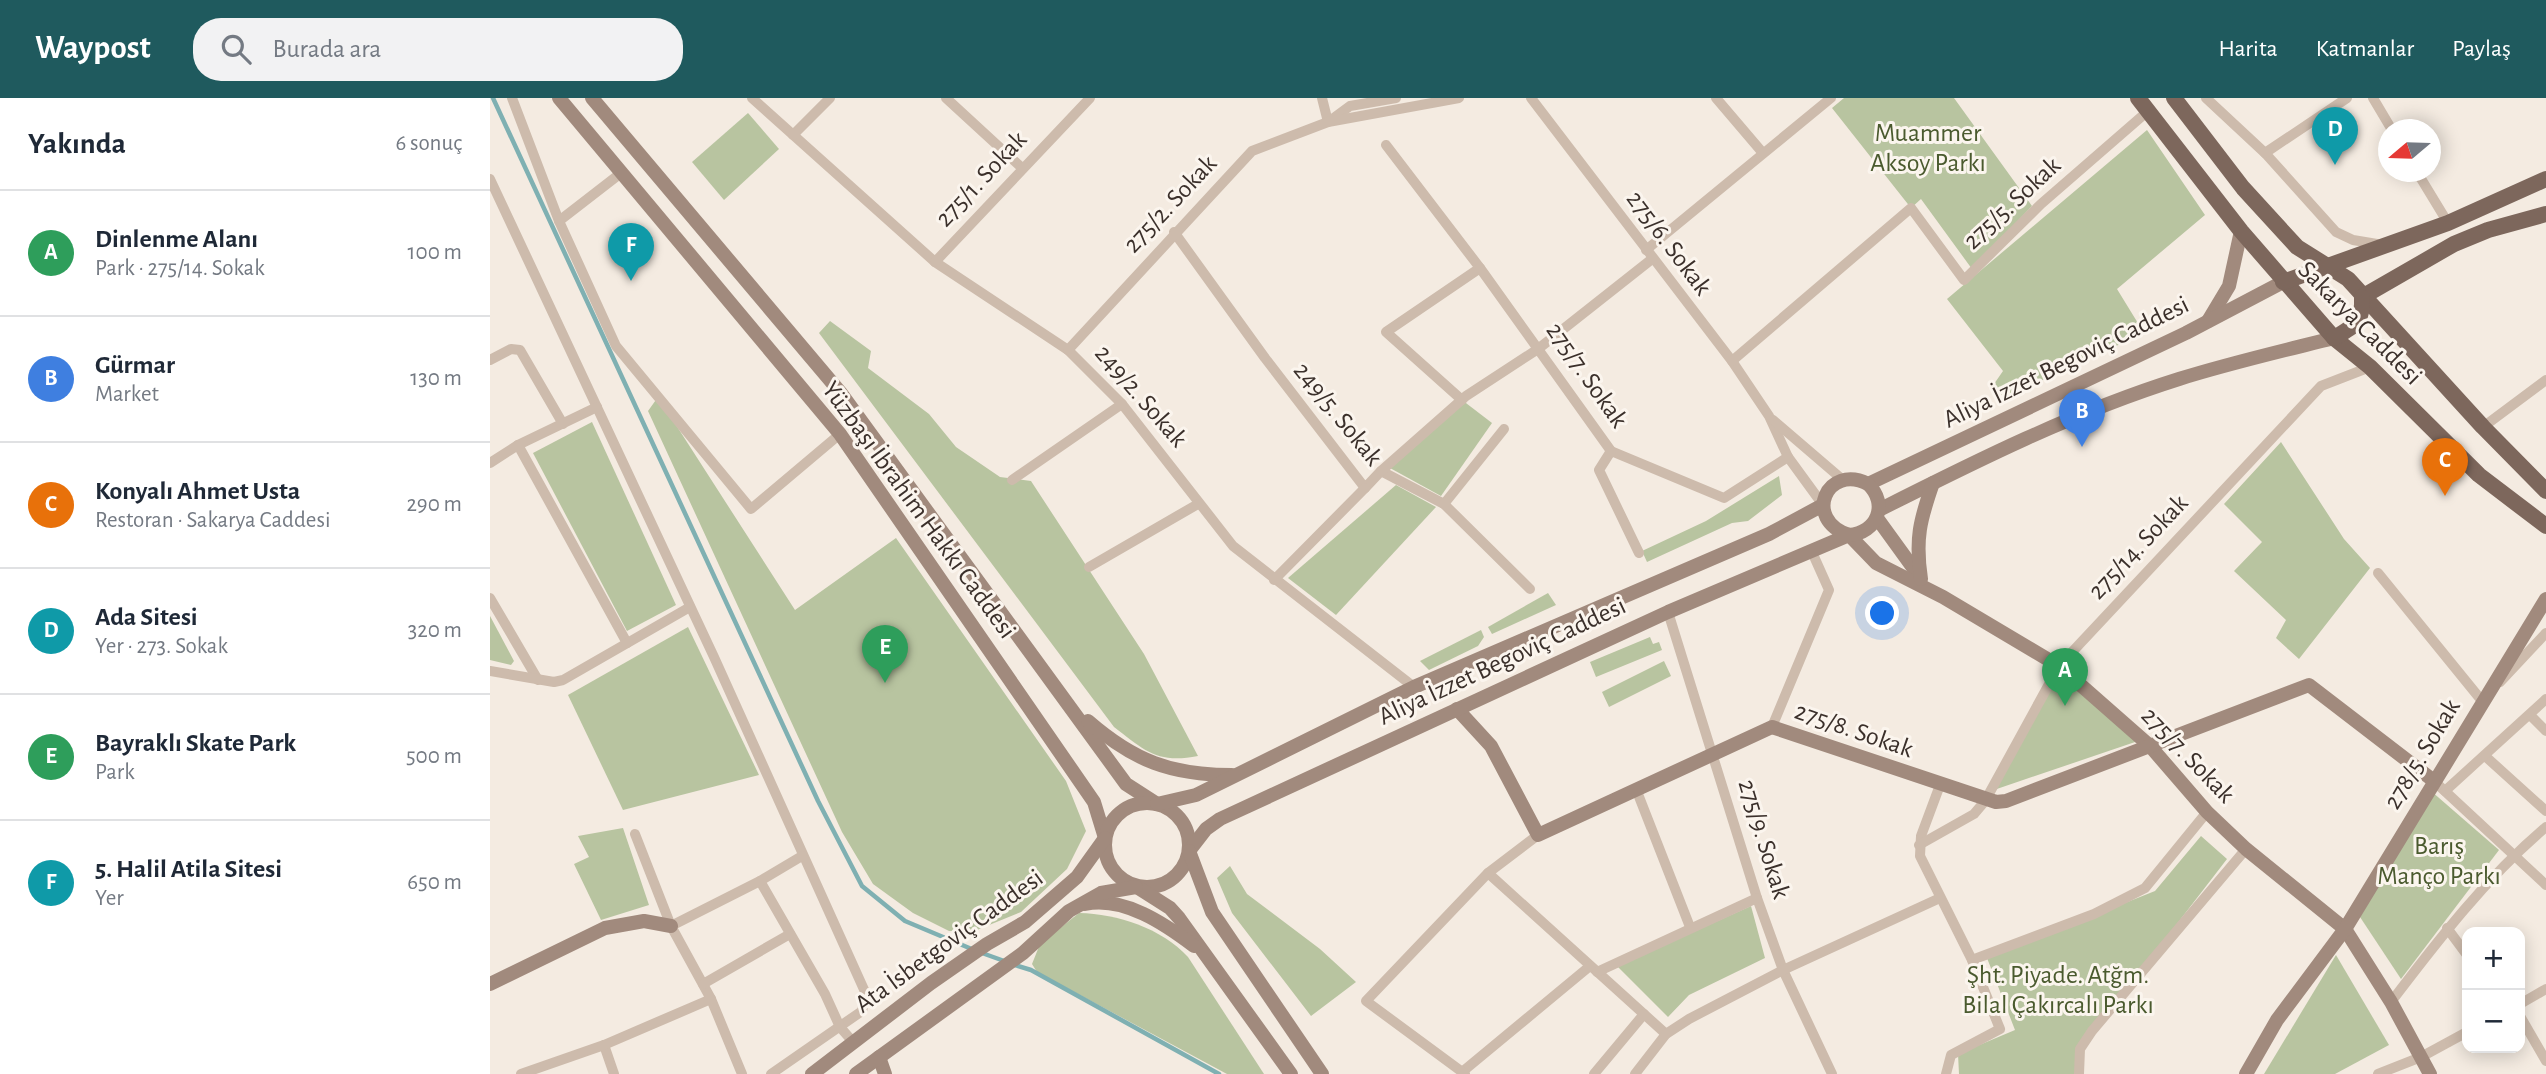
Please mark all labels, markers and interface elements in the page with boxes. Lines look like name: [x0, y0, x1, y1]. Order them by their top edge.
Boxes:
search box: [193, 18, 683, 81]
icon: search: [217, 30, 255, 68]
text: Waypost: [35, 32, 151, 65]
text: Burada ara: [273, 36, 381, 62]
text: Harita: [2219, 37, 2278, 61]
text: Katmanlar: [2316, 37, 2414, 61]
text: Paylaş: [2452, 37, 2511, 61]
pin: D: [2312, 107, 2358, 165]
north arrow: [2378, 119, 2441, 182]
park label: Muammer Aksoy Parkı: [1870, 120, 1986, 176]
street label: 275/1. Sokak: [931, 126, 1031, 232]
text: Yakında: [28, 129, 126, 159]
text: 6 sonuç: [395, 132, 462, 155]
street label: 275/2. Sokak: [1119, 150, 1221, 258]
street label: 275/5. Sokak: [1959, 152, 2066, 254]
street label: 275/6. Sokak: [1622, 186, 1717, 300]
pin: F: [608, 223, 654, 281]
text: Dinlenme Alanı: [95, 226, 258, 252]
text: A: [44, 241, 58, 264]
text: 100 m: [408, 241, 462, 264]
street label: Sakarya Caddesi: [2293, 256, 2427, 390]
text: Park · 275/14. Sokak: [95, 257, 265, 280]
street label: Aliya İzzet Begoviç Caddesi: [1938, 289, 2194, 435]
street label: 275/7. Sokak: [1541, 318, 1633, 432]
street label: 249/2. Sokak: [1090, 340, 1192, 452]
text: Gürmar: [95, 352, 175, 378]
street label: 249/5. Sokak: [1289, 357, 1387, 471]
text: B: [44, 367, 58, 390]
text: 130 m: [410, 367, 462, 390]
street label: Yüzbaşı İbrahim Hakkı Caddesi: [817, 376, 1022, 643]
text: Market: [95, 383, 159, 406]
pin: B: [2059, 389, 2105, 447]
pin: C: [2422, 438, 2468, 496]
text: Konyalı Ahmet Usta: [95, 478, 300, 504]
street label: 275/14. Sokak: [2083, 490, 2193, 604]
text: C: [45, 493, 57, 516]
text: 290 m: [406, 493, 462, 516]
text: Restoran · Sakarya Caddesi: [95, 509, 331, 532]
street label: Aliya İzzet Begoviç Caddesi: [1374, 591, 1630, 730]
your location: [1865, 596, 1899, 630]
text: Ada Sitesi: [95, 604, 198, 630]
text: D: [43, 619, 59, 642]
text: 320 m: [408, 619, 462, 642]
pin: E: [862, 625, 908, 683]
text: Yer · 273. Sokak: [95, 635, 228, 658]
pin: A: [2042, 648, 2088, 706]
street label: 278/5. Sokak: [2379, 694, 2465, 814]
street label: 275/8. Sokak: [1791, 698, 1917, 762]
street label: 275/7. Sokak: [2136, 702, 2240, 808]
text: Bayraklı Skate Park: [95, 730, 296, 756]
text: E: [45, 745, 57, 768]
text: 500 m: [406, 745, 462, 768]
text: Park: [95, 761, 135, 784]
street label: 275/9. Sokak: [1734, 776, 1794, 902]
park label: Barış Manço Parkı: [2377, 833, 2501, 889]
text: 5. Halil Atila Sitesi: [95, 856, 282, 882]
street label: Ata İsbetgoviç Caddesi: [850, 863, 1048, 1018]
text: F: [46, 871, 56, 894]
text: 650 m: [407, 871, 462, 894]
text: Yer: [95, 887, 124, 910]
map controls: [2462, 927, 2525, 1053]
button: +: [2462, 927, 2525, 990]
park label: Şht. Piyade. Atğm. Bilal Çakırcalı Parkı: [1962, 962, 2154, 1018]
button: −: [2462, 990, 2525, 1053]

